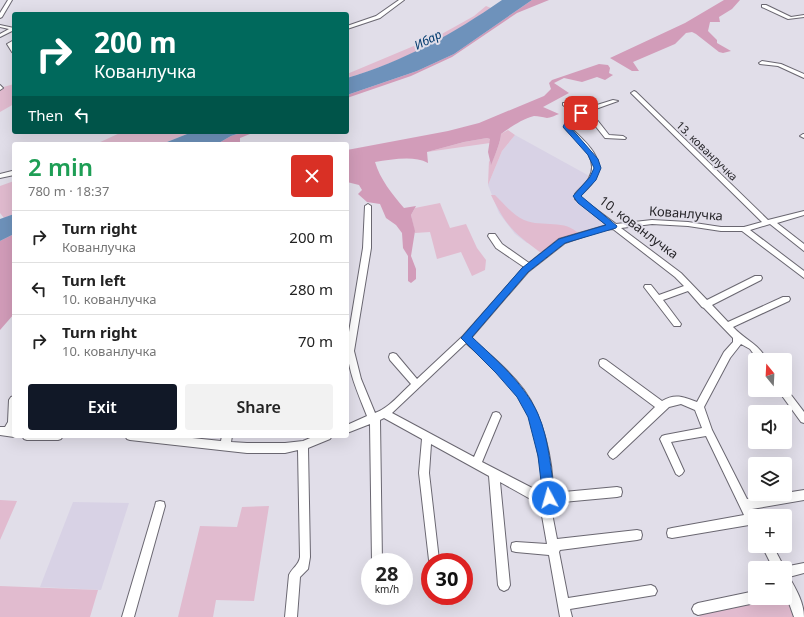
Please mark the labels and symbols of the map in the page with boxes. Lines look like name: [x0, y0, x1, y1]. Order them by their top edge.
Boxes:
water label: Ибар: [411, 25, 444, 54]
pin: [564, 96, 598, 130]
street label: 13. кованлучка: [673, 117, 741, 184]
street label: 10. кованлучка: [596, 191, 682, 263]
street label: Кованлучка: [649, 201, 723, 225]
north arrow: [748, 353, 792, 397]
position arrow: [528, 477, 570, 519]
speed limit sign: 30: [421, 553, 473, 605]

